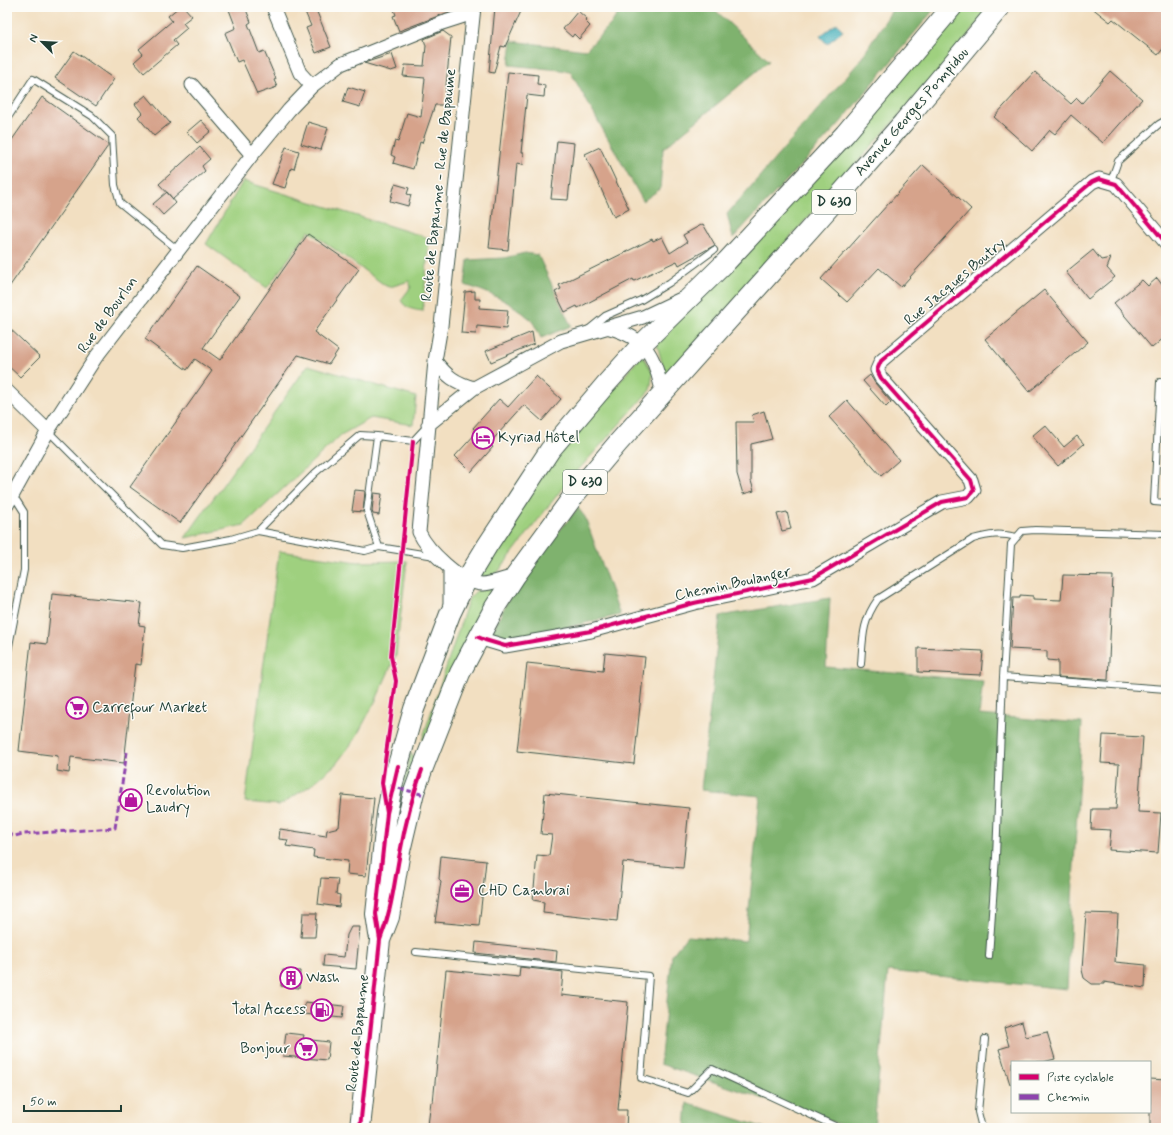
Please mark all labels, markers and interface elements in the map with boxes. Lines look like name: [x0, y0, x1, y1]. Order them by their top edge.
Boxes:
north arrow: [22, 22, 62, 62]
text: N: [26, 32, 42, 45]
street label: Avenue Georges Pompidou: [850, 43, 974, 181]
street label: Route de Bapaume - Rue de Bapaume: [417, 68, 461, 302]
road number: D 630: [812, 190, 856, 214]
street label: Rue Jacques Boutry: [900, 233, 1010, 330]
street label: Rue de Bourlon: [73, 273, 143, 357]
hotel icon: Kyriad Hôtel: [470, 425, 496, 451]
place label: Kyriad Hôtel: [498, 428, 579, 448]
road number: D 630: [563, 470, 607, 494]
street label: Chemin Boulanger: [673, 562, 793, 607]
supermarket icon: Carrefour Market: [64, 695, 90, 721]
place label: Carrefour Market: [92, 698, 208, 720]
place label: Revolution Laudry: [146, 781, 210, 818]
shop icon: Revolution Laudry: [118, 787, 144, 813]
office icon: CHD Cambrai: [449, 878, 475, 904]
place label: CHD Cambrai: [478, 881, 569, 901]
building icon: Wash: [278, 965, 304, 991]
place label: Wash: [306, 968, 340, 988]
street label: Route de Bapaume: [342, 973, 374, 1093]
fuel station icon: Total Access: [309, 997, 335, 1023]
place label: Total Access: [232, 1000, 306, 1020]
supermarket icon: Bonjour: [293, 1036, 319, 1062]
place label: Bonjour: [240, 1039, 290, 1059]
legend: [1011, 1061, 1151, 1113]
text: Piste cyclable: [1047, 1070, 1114, 1086]
scale bar: [24, 1087, 121, 1113]
text: Chemin: [1047, 1090, 1090, 1106]
text: 50 m: [30, 1094, 57, 1110]

